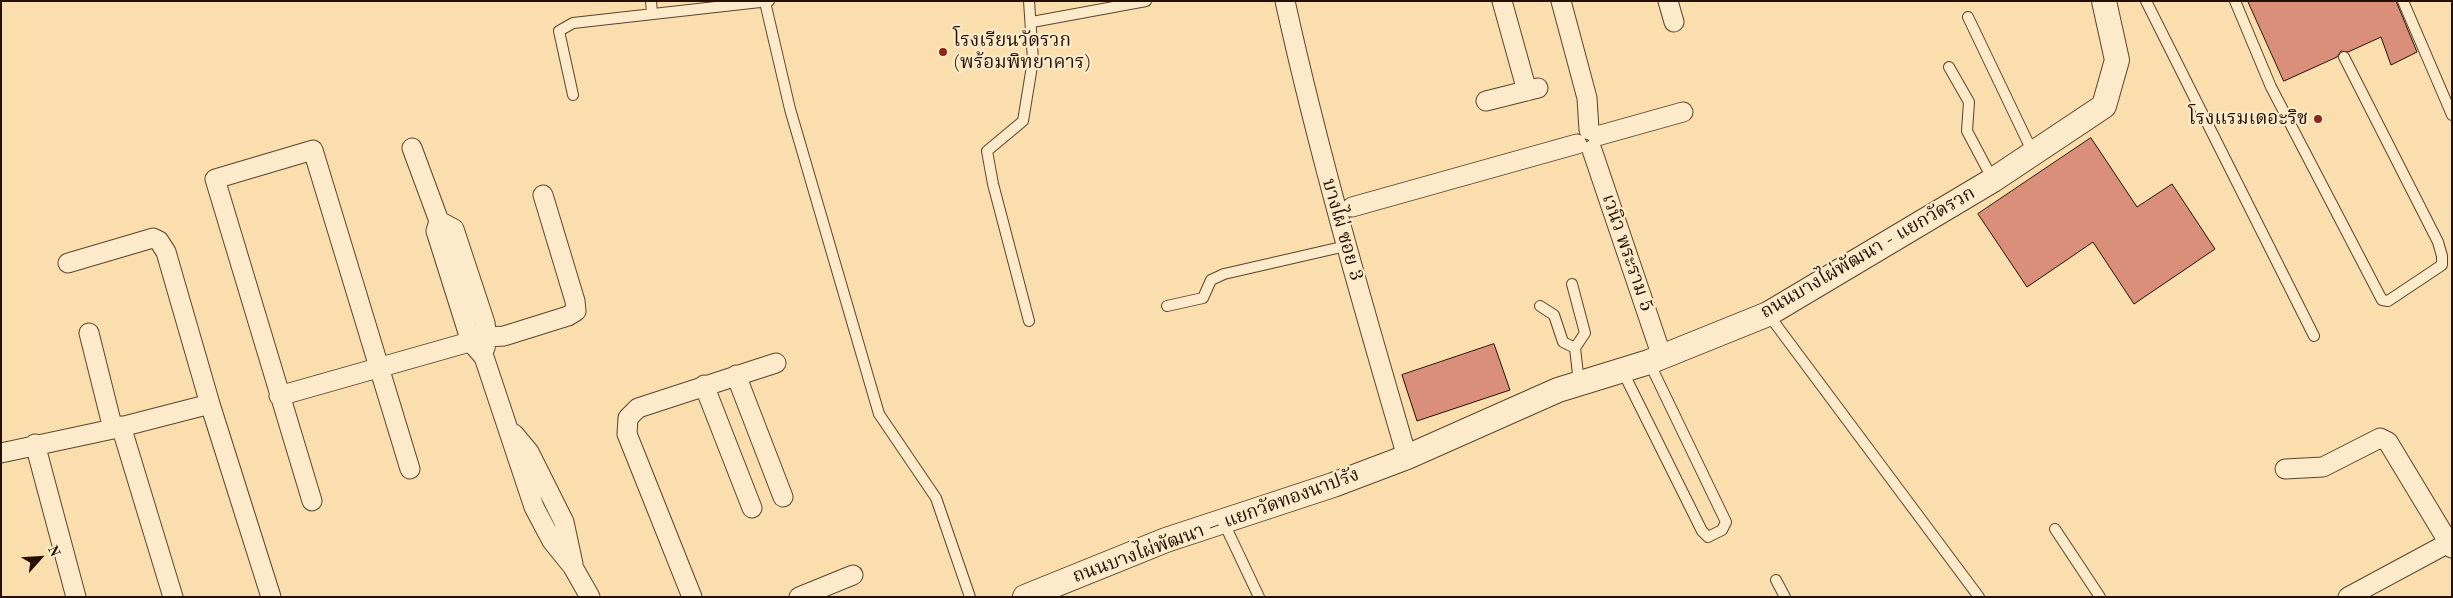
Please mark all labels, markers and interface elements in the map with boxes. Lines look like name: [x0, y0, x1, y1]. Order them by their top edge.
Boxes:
place label: โรงเรียนวัดรวก (พร้อมพิทยาคาร): [953, 30, 1091, 74]
marker: โรงเรียนวัดรวก (พร้อมพิทยาคาร): [937, 46, 949, 58]
place label: โรงแรมเดอะริช: [2188, 108, 2308, 130]
marker: โรงแรมเดอะริช: [2312, 113, 2324, 125]
street label: บางไผ่ ซอย 3: [1317, 176, 1367, 284]
street label: ถนนบางไผ่พัฒนา - แยกวัดรวก: [1756, 182, 1980, 324]
street label: เวนิว พระราม 5: [1596, 191, 1658, 315]
street label: ถนนบางไผ่พัฒนา – แยกวัดทองนาปรัง: [1070, 463, 1362, 589]
north arrow: [15, 533, 65, 583]
text: N: [45, 544, 62, 559]

